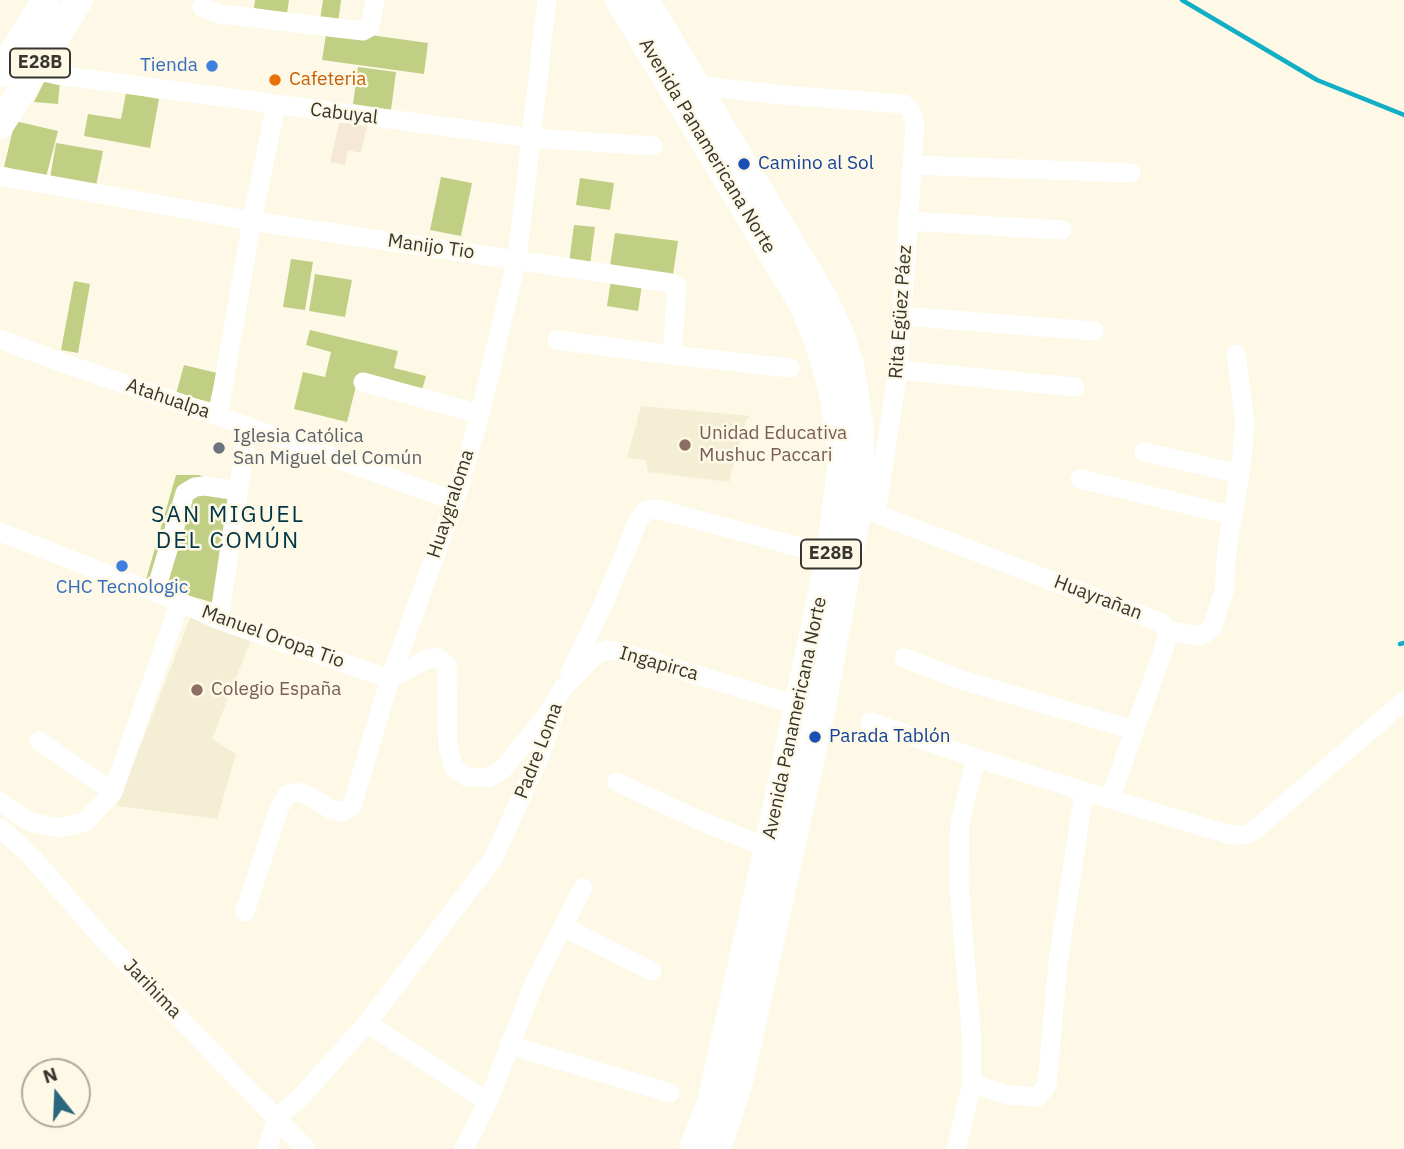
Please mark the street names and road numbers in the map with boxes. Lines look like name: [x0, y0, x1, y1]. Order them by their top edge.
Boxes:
street label: Avenida Panamericana Norte: [634, 34, 780, 258]
road number: E28B: [10, 48, 70, 78]
street label: Cabuyal: [309, 99, 379, 129]
street label: Manijo Tio: [386, 230, 476, 264]
street label: Rita Egüez Páez: [885, 244, 917, 380]
street label: Atahualpa: [123, 374, 213, 424]
street label: Huaygraloma: [423, 447, 479, 561]
road number: E28B: [801, 540, 861, 568]
street label: Huayrañan: [1051, 571, 1145, 625]
street label: Avenida Panamericana Norte: [758, 595, 832, 841]
street label: Manuel Oropa Tio: [199, 601, 347, 673]
street label: Ingapirca: [617, 642, 701, 686]
street label: Padre Loma: [510, 700, 568, 802]
street label: Jarihima: [118, 955, 186, 1023]

